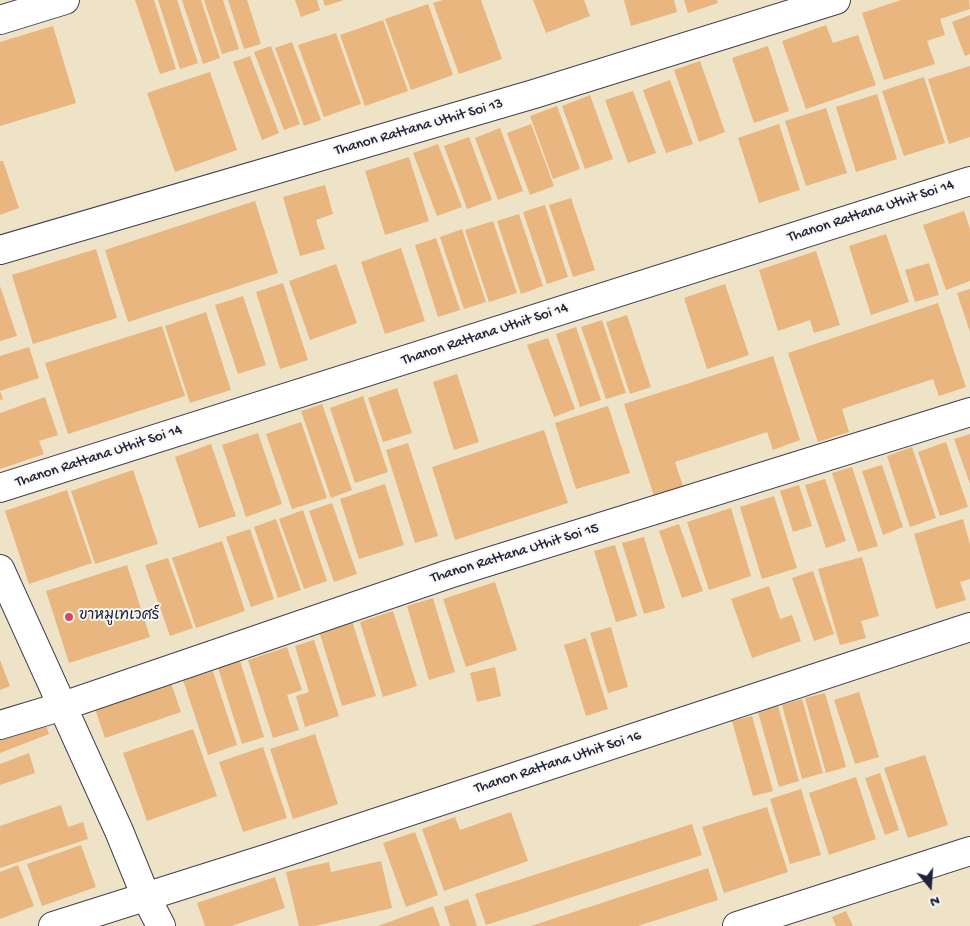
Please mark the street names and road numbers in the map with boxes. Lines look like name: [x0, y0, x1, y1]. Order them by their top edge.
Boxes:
street label: Thanon Rattana Uthit Soi 13: [333, 95, 505, 161]
street label: Thanon Rattana Uthit Soi 14: [785, 177, 957, 247]
street label: Thanon Rattana Uthit Soi 14: [399, 300, 571, 370]
street label: Thanon Rattana Uthit Soi 14: [13, 422, 185, 492]
street label: Thanon Rattana Uthit Soi 15: [429, 520, 601, 588]
street label: Thanon Rattana Uthit Soi 16: [472, 727, 644, 799]

